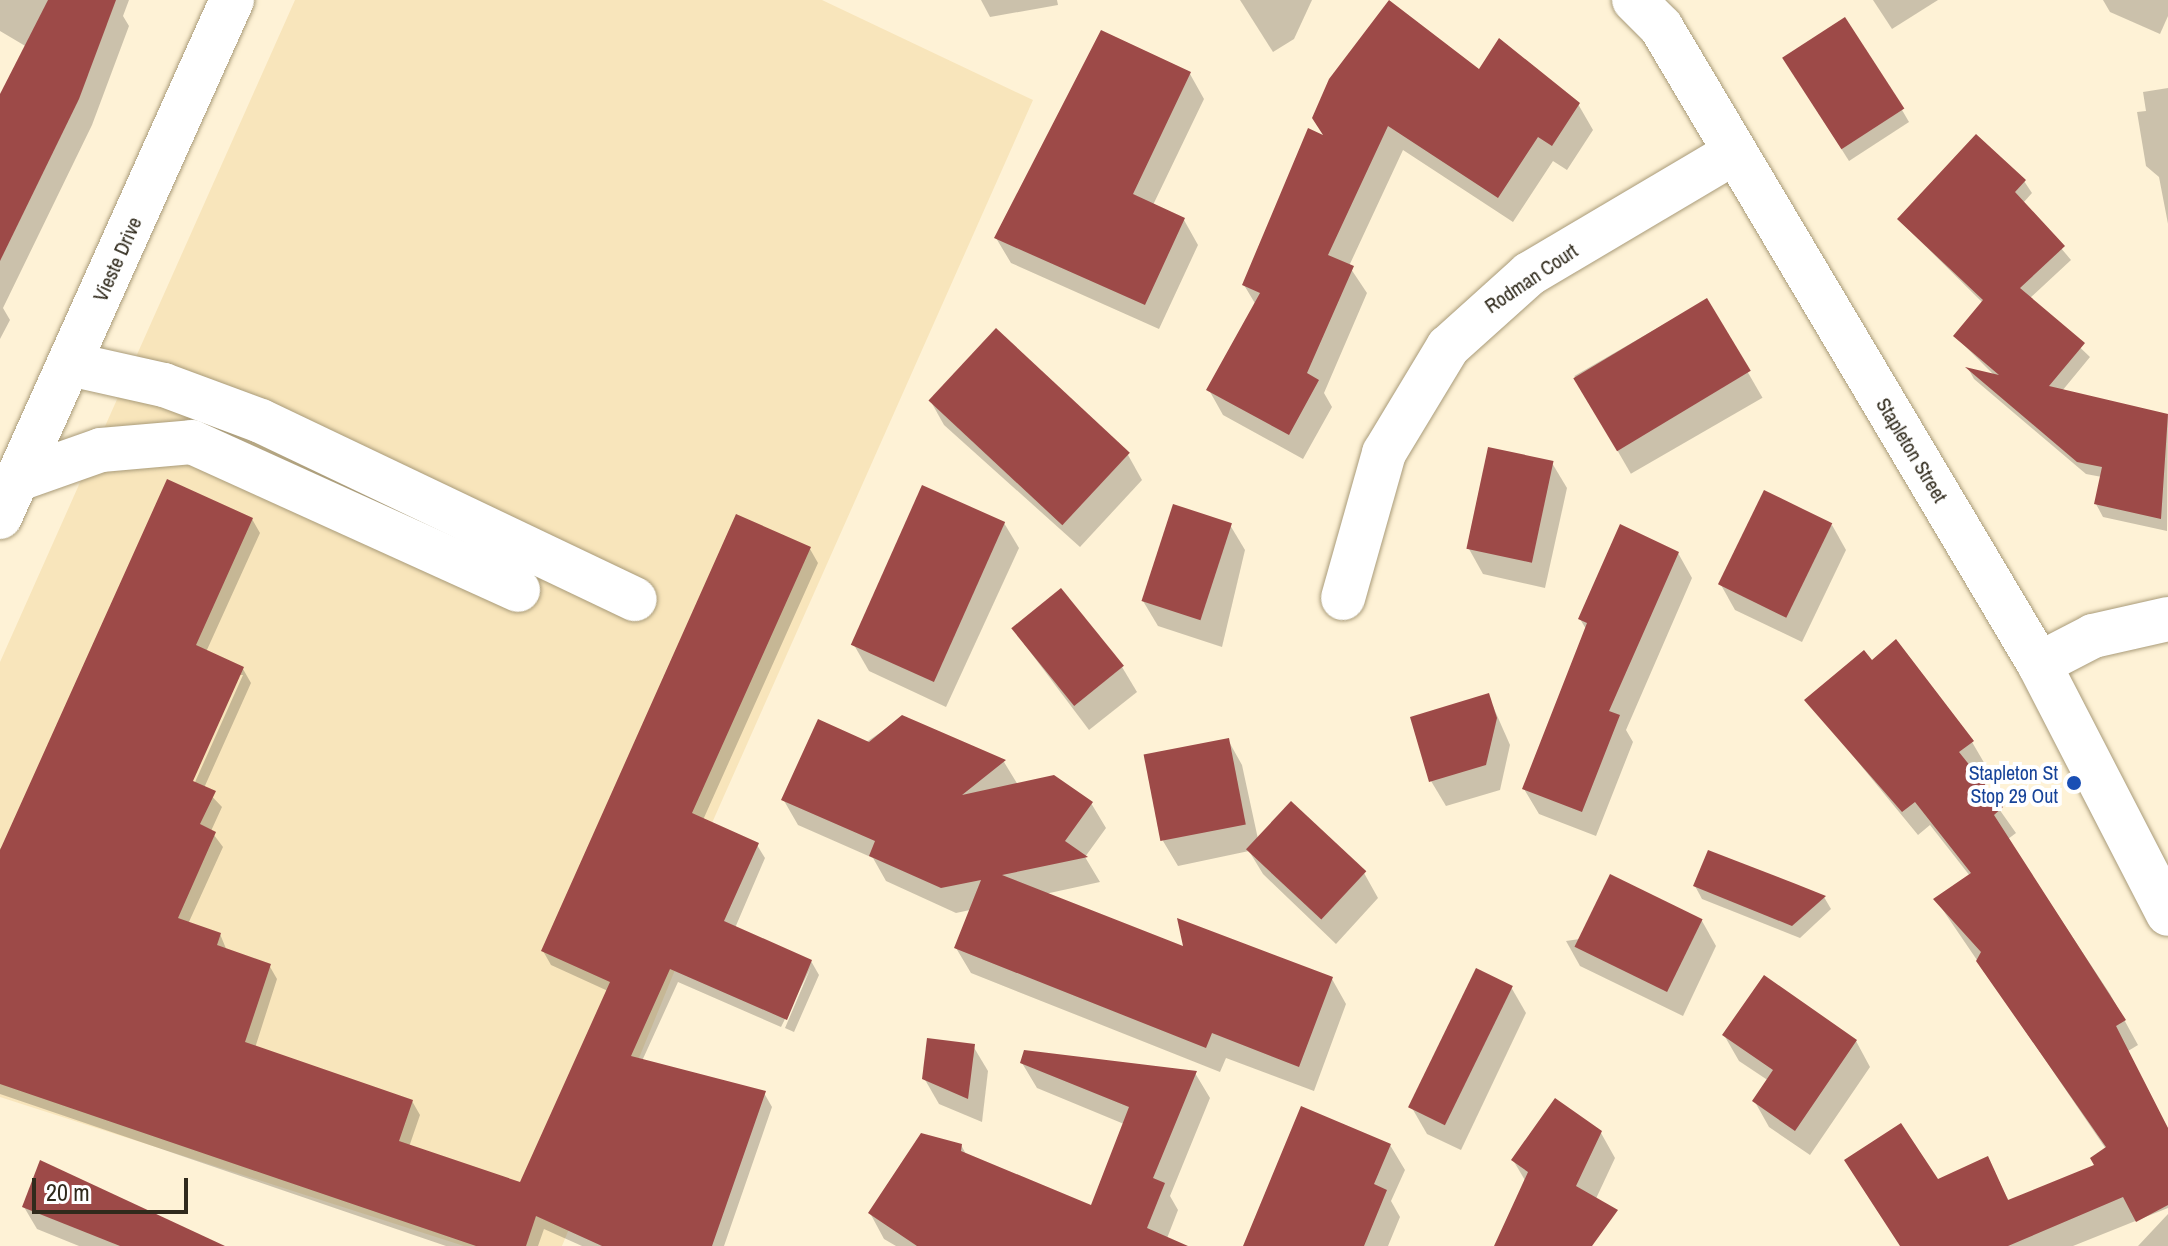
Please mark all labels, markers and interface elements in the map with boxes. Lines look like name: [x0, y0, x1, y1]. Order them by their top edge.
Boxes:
street label: Vieste Drive: [88, 213, 146, 305]
street label: Rodman Court: [1480, 238, 1582, 318]
street label: Stapleton Street: [1871, 393, 1953, 507]
place label: Stapleton St Stop 29 Out: [1969, 760, 2058, 807]
marker: Stapleton St Stop 29 Out: [2065, 774, 2083, 792]
scale bar: [36, 1162, 192, 1212]
text: 20 m: [46, 1176, 90, 1208]

